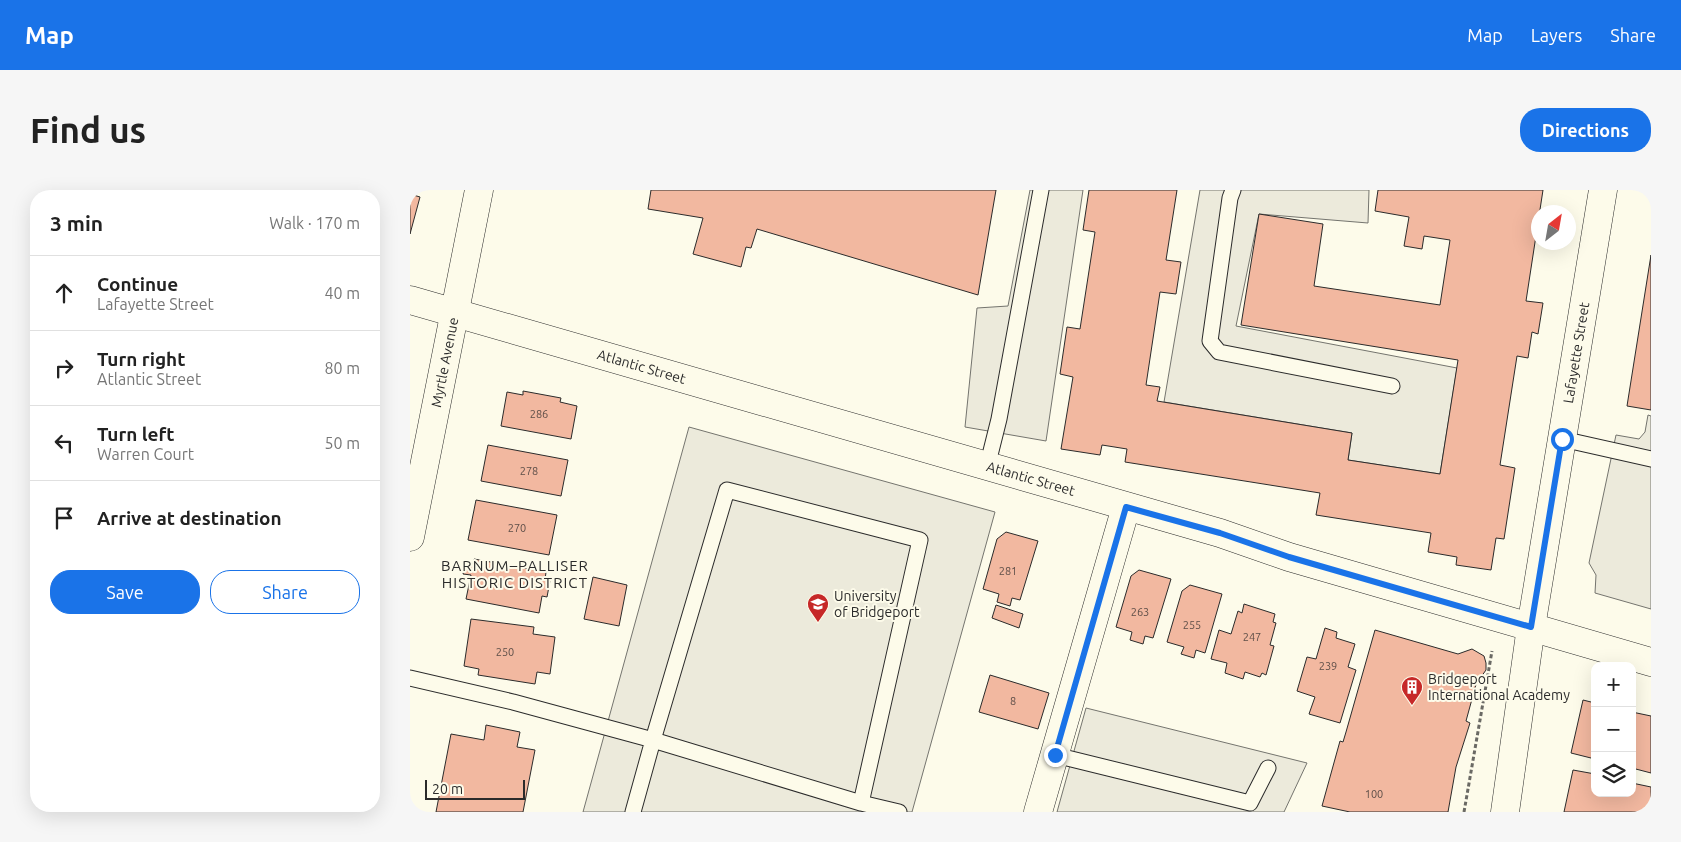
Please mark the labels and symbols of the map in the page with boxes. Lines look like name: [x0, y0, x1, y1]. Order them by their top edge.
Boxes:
north arrow: [1531, 205, 1576, 250]
street label: Lafayette Street: [1560, 300, 1592, 405]
street label: Myrtle Avenue: [428, 316, 461, 409]
street label: Atlantic Street: [596, 346, 688, 387]
house number: 286: [530, 408, 548, 420]
route start: [1551, 428, 1574, 451]
street label: Atlantic Street: [985, 458, 1077, 499]
house number: 278: [520, 465, 538, 477]
house number: 270: [508, 522, 526, 534]
district label: BARNUM–PALLISER HISTORIC DISTRICT: [441, 557, 589, 591]
house number: 281: [999, 565, 1017, 577]
place label: University of Bridgeport: [834, 588, 920, 620]
school or university icon: University of Bridgeport: [806, 592, 830, 623]
house number: 263: [1131, 606, 1149, 618]
house number: 255: [1183, 619, 1201, 631]
house number: 247: [1243, 631, 1261, 643]
house number: 250: [496, 646, 514, 658]
house number: 239: [1319, 660, 1337, 672]
place label: Bridgeport International Academy: [1428, 671, 1570, 703]
building icon: Bridgeport International Academy: [1400, 675, 1424, 706]
house number: 8: [1010, 695, 1016, 707]
route end: [1044, 744, 1067, 767]
scale bar: [425, 777, 525, 800]
house number: 100: [1365, 788, 1383, 800]

